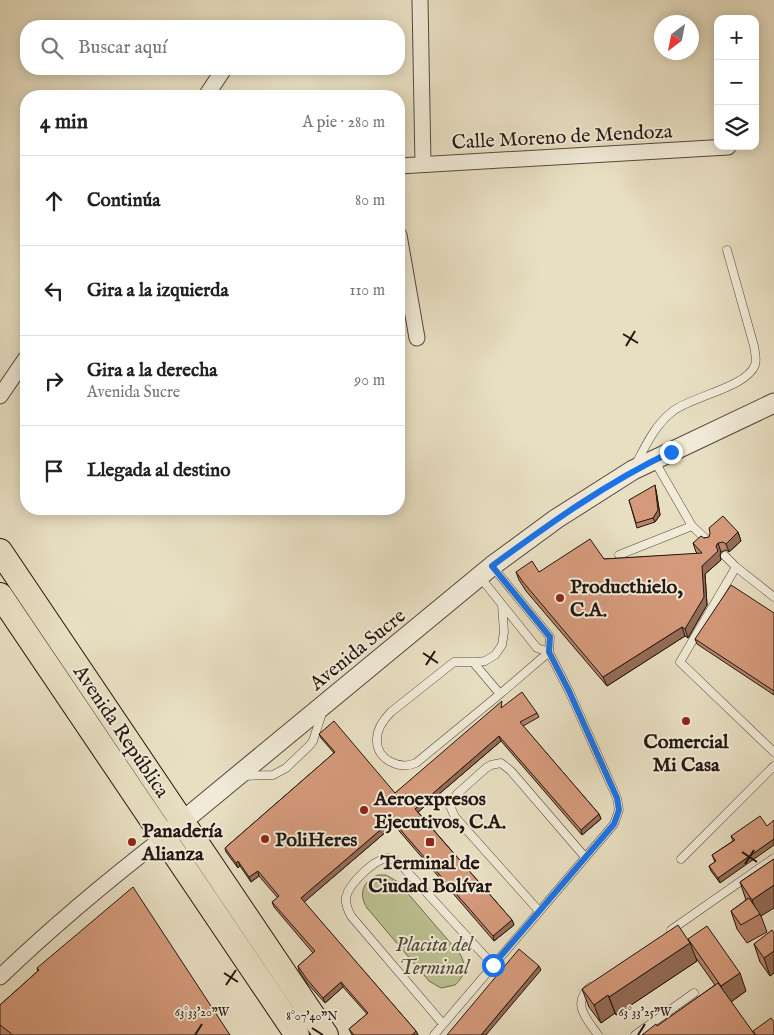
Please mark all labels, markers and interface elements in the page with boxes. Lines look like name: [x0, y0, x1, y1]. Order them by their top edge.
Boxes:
north arrow: [654, 15, 699, 60]
map controls: [714, 15, 759, 150]
button: +: [714, 15, 759, 60]
search box: [20, 20, 405, 75]
icon: search: [38, 34, 66, 62]
text: Buscar aquí: [78, 36, 167, 60]
button: −: [714, 60, 759, 105]
button: layers: [714, 105, 759, 150]
text: 4 min: [40, 109, 88, 136]
text: A pie · 280 m: [303, 113, 385, 133]
street label: Calle Moreno de Mendoza: [451, 119, 673, 156]
icon: ahead: [40, 187, 68, 215]
text: Continúa: [87, 189, 161, 213]
text: 80 m: [355, 191, 385, 211]
icon: left: [40, 277, 68, 305]
text: Gira a la izquierda: [87, 279, 229, 303]
text: 110 m: [349, 281, 385, 301]
text: Gira a la derecha: [87, 359, 217, 383]
icon: right: [40, 367, 68, 395]
text: 90 m: [354, 371, 385, 391]
text: Avenida Sucre: [87, 383, 180, 403]
route end: [660, 441, 683, 464]
icon: arrive: [40, 457, 68, 485]
text: Llegada al destino: [87, 459, 230, 483]
place label: Producthielo, C.A.: [570, 575, 683, 623]
marker: Producthielo, C.A.: [554, 592, 566, 604]
street label: Avenida Sucre: [304, 604, 411, 697]
street label: Avenida República: [67, 660, 175, 803]
marker: Comercial Mi Casa: [680, 715, 692, 727]
place label: Comercial Mi Casa: [643, 730, 729, 778]
place label: Aeroexpresos Ejecutivos, C.A.: [373, 787, 506, 835]
marker: Aeroexpresos Ejecutivos, C.A.: [358, 804, 370, 816]
place label: Panadería Alianza: [141, 819, 223, 867]
place label: PoliHeres: [275, 828, 357, 853]
marker: PoliHeres: [259, 833, 271, 845]
marker: Panadería Alianza: [126, 836, 138, 848]
marker: Terminal de Ciudad Bolívar: [424, 836, 436, 848]
place label: Terminal de Ciudad Bolívar: [368, 851, 492, 899]
park label: Placita del Terminal: [395, 933, 475, 981]
route start: [482, 954, 505, 977]
text: 63°33'20"W: [175, 1005, 230, 1020]
text: 63°33'25"W: [619, 1005, 672, 1020]
text: 8°07'40"N: [286, 1009, 338, 1024]

